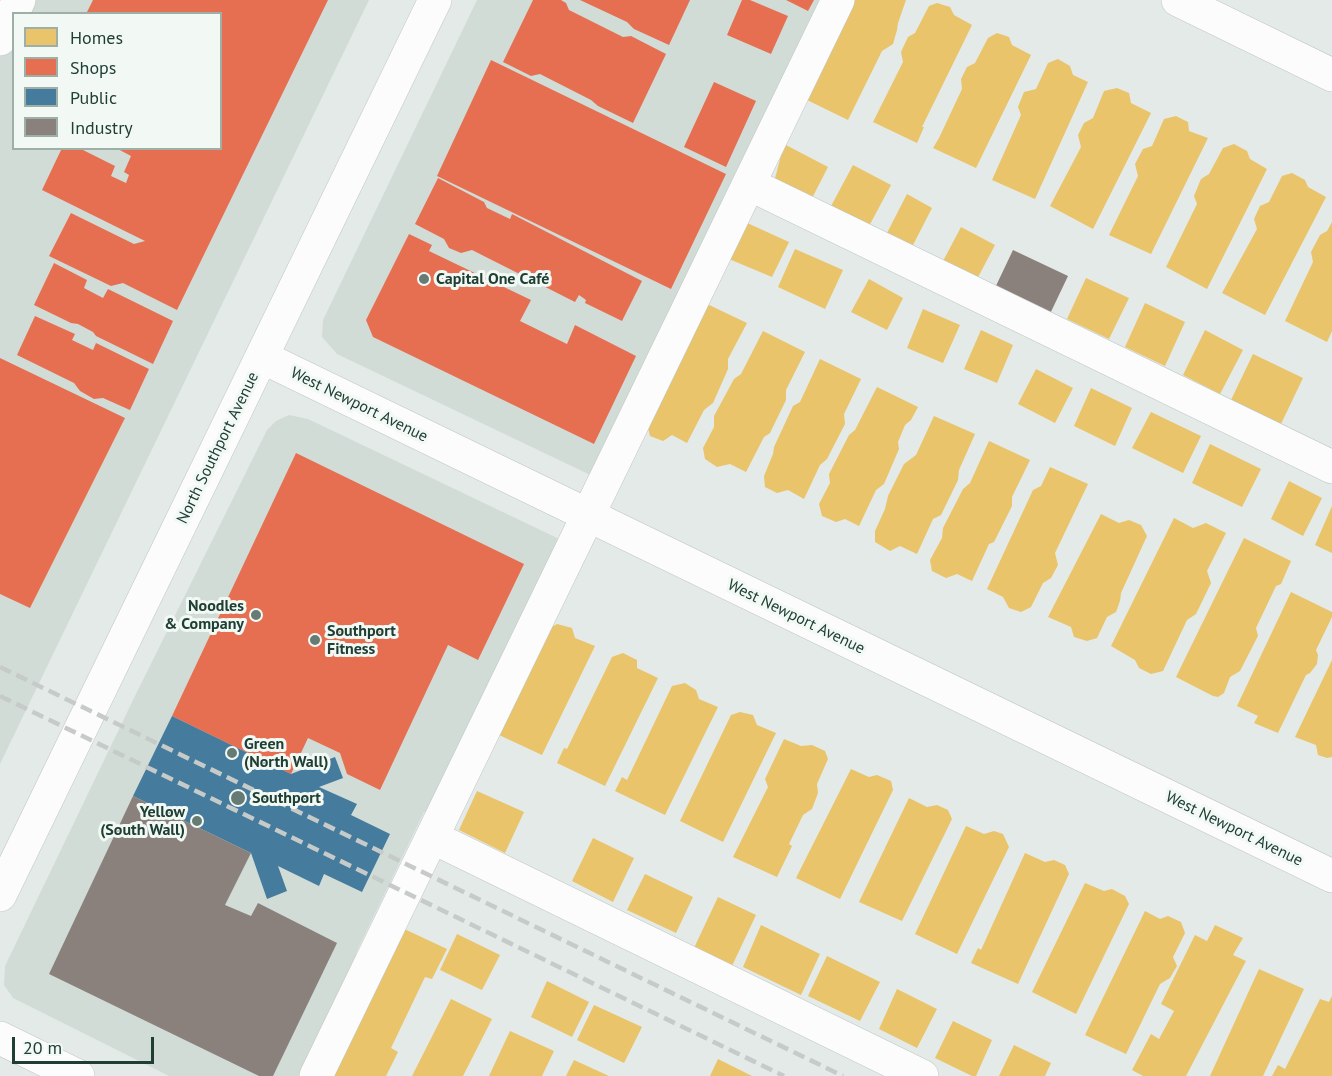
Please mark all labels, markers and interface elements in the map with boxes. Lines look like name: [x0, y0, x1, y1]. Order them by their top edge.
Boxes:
legend: [12, 12, 222, 150]
text: Homes: [70, 26, 123, 49]
text: Shops: [70, 56, 116, 79]
text: Public: [70, 86, 117, 109]
text: Industry: [70, 116, 133, 139]
place label: Capital One Café: [436, 269, 549, 289]
marker: Capital One Café: [417, 272, 431, 286]
street label: West Newport Avenue: [287, 363, 431, 447]
street label: North Southport Avenue: [173, 369, 263, 527]
street label: West Newport Avenue: [724, 575, 868, 659]
place label: Noodles & Company: [164, 596, 244, 634]
marker: Noodles & Company: [249, 608, 263, 622]
place label: Southport Fitness: [327, 621, 396, 659]
marker: Southport Fitness: [308, 633, 322, 647]
place label: Green (North Wall): [244, 734, 328, 772]
marker: Green (North Wall): [225, 746, 239, 760]
street label: West Newport Avenue: [1162, 787, 1306, 871]
place label: Southport: [252, 788, 321, 808]
marker: Southport: [229, 789, 247, 807]
place label: Yellow (South Wall): [100, 802, 185, 840]
marker: Yellow (South Wall): [190, 814, 204, 828]
scale bar: [15, 1025, 158, 1063]
text: 20 m: [23, 1036, 62, 1059]

